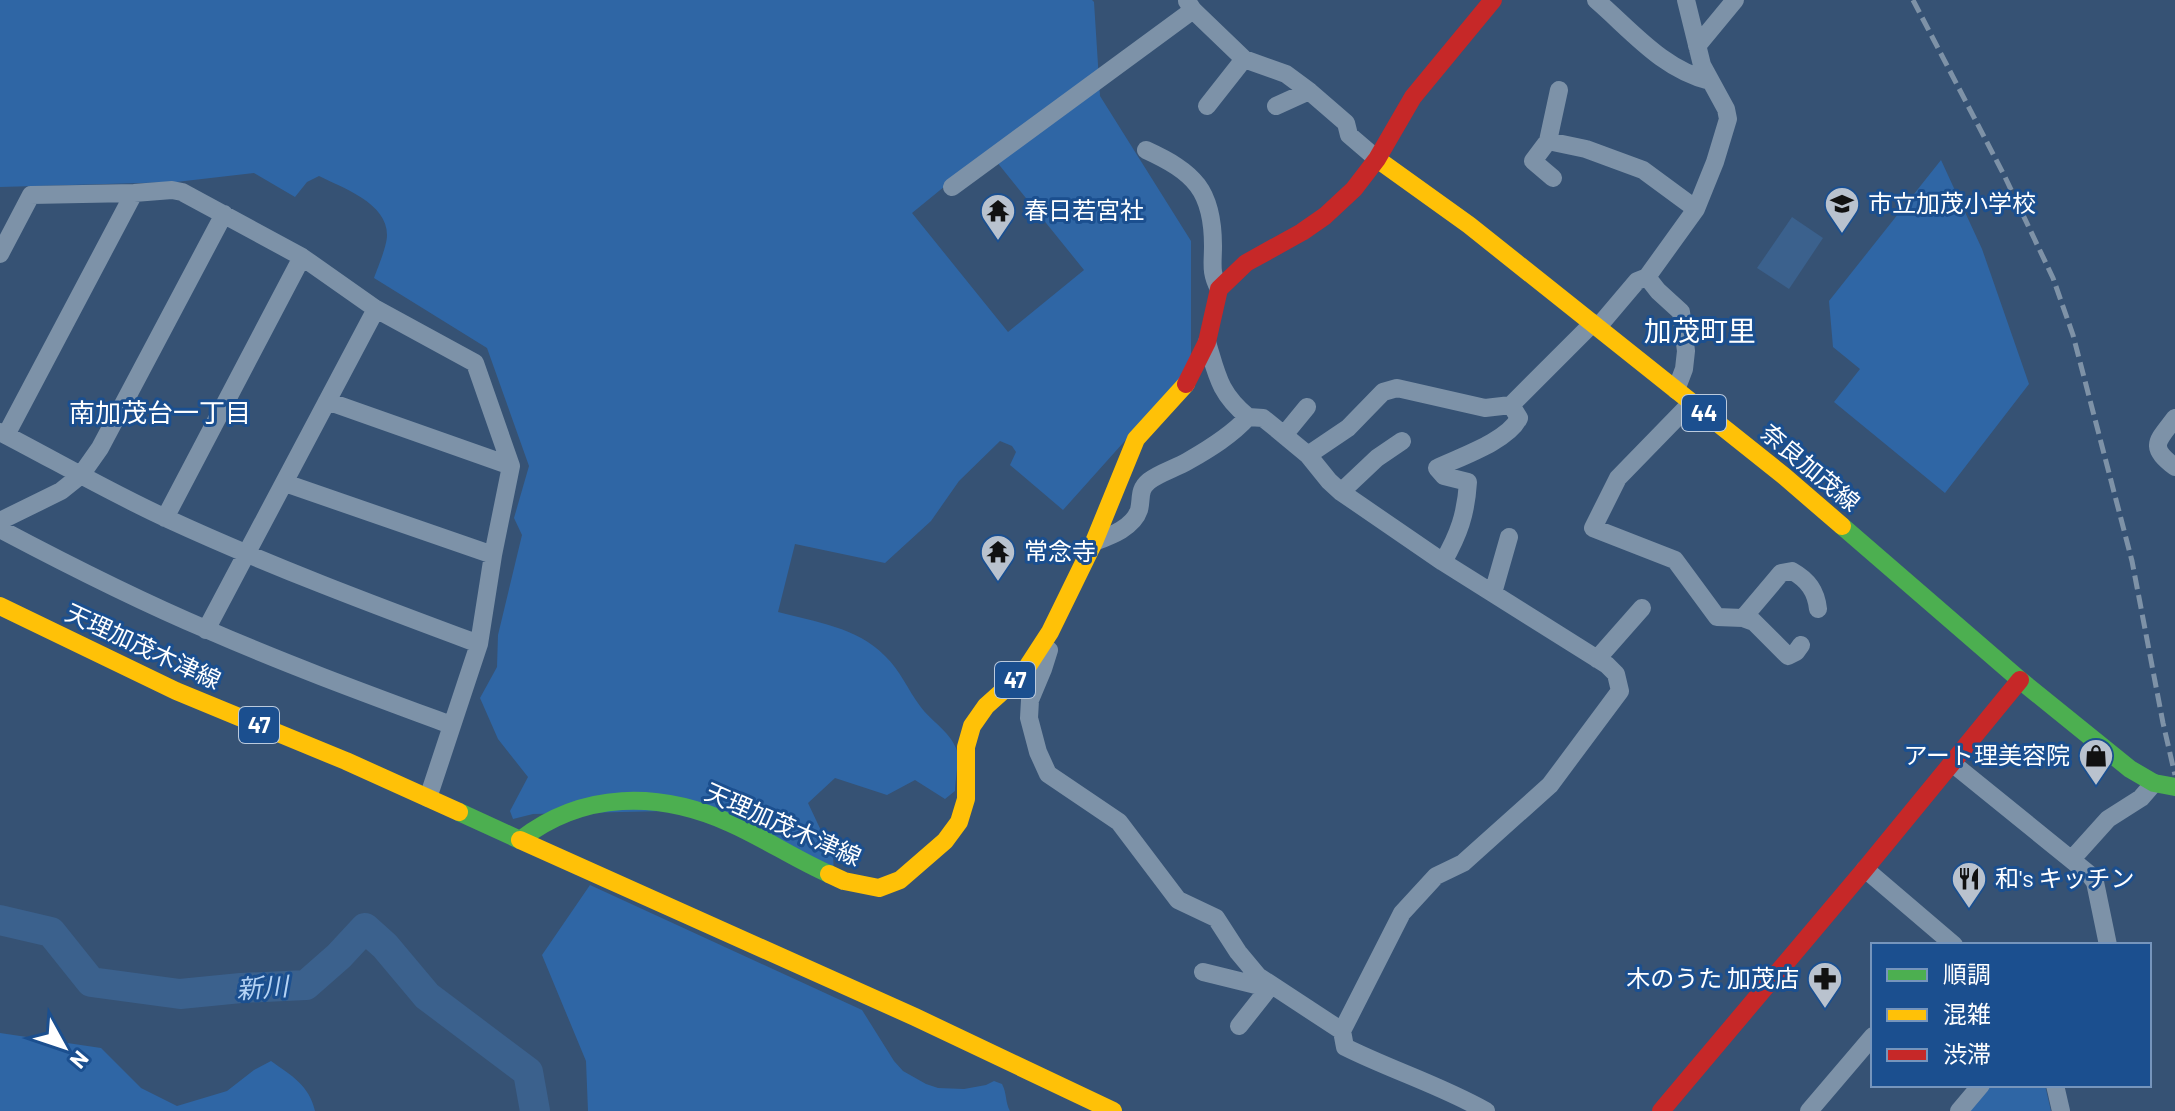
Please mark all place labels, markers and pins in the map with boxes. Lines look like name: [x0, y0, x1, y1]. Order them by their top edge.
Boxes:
school or university icon: 市立加茂小学校: [1823, 185, 1861, 235]
place label: 市立加茂小学校: [1868, 188, 2036, 217]
temple icon: 春日若宮社: [979, 192, 1017, 242]
place label: 春日若宮社: [1024, 195, 1144, 224]
temple icon: 常念寺: [979, 533, 1017, 583]
place label: 常念寺: [1024, 536, 1096, 565]
shop icon: アート理美容院: [2077, 737, 2115, 787]
place label: アート理美容院: [1903, 740, 2070, 769]
restaurant icon: 和's キッチン: [1950, 860, 1988, 910]
place label: 和's キッチン: [1995, 863, 2135, 892]
pharmacy icon: 木のうた 加茂店: [1806, 960, 1844, 1010]
place label: 木のうた 加茂店: [1626, 963, 1799, 992]

